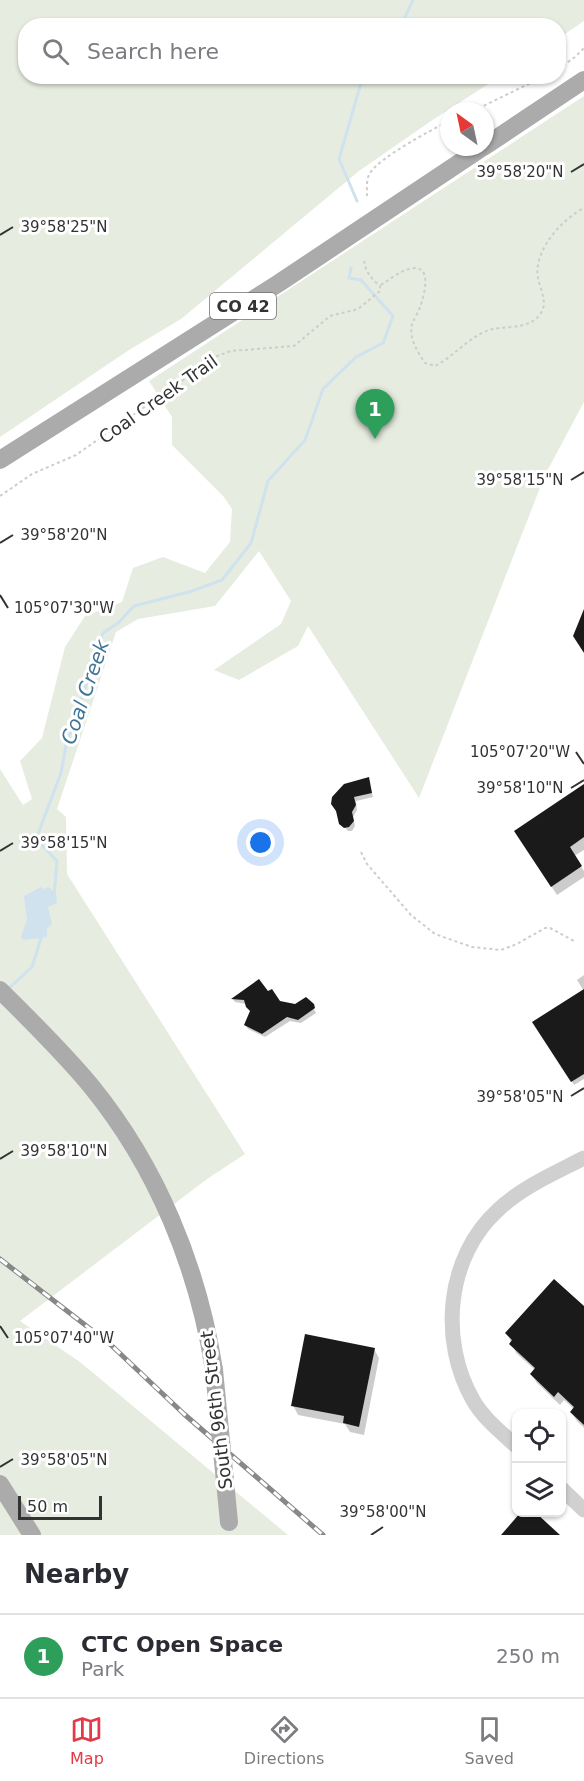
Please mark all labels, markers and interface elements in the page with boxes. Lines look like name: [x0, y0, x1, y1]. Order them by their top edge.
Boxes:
search box: [18, 18, 566, 84]
icon: search: [39, 35, 72, 68]
text: Search here: [87, 39, 219, 64]
north arrow: [440, 102, 494, 156]
text: 39°58'20"N: [476, 163, 564, 181]
text: 39°58'25"N: [20, 218, 108, 236]
road number: CO 42: [210, 293, 276, 319]
street label: Coal Creek Trail: [95, 350, 221, 448]
pin: 1: [356, 390, 394, 439]
text: 39°58'15"N: [476, 471, 564, 489]
text: 39°58'20"N: [20, 526, 108, 544]
text: 105°07'30"W: [14, 599, 114, 617]
water label: Coal Creek: [56, 635, 115, 747]
text: 105°07'20"W: [470, 743, 570, 761]
text: 39°58'10"N: [476, 779, 564, 797]
your location: [246, 828, 275, 857]
text: 39°58'15"N: [20, 834, 108, 852]
text: 39°58'05"N: [476, 1088, 564, 1106]
text: 39°58'10"N: [20, 1142, 108, 1160]
text: 105°07'40"W: [14, 1329, 114, 1347]
street label: South 96th Street: [196, 1329, 236, 1491]
map controls: [512, 1409, 566, 1517]
button: locate: [512, 1409, 566, 1463]
text: 39°58'05"N: [20, 1451, 108, 1469]
button: layers: [512, 1463, 566, 1517]
scale bar: [18, 1493, 102, 1520]
text: 50 m: [27, 1497, 68, 1516]
text: 39°58'00"N: [339, 1503, 427, 1521]
text: Nearby: [24, 1559, 129, 1589]
text: CTC Open Space: [81, 1632, 283, 1657]
text: 1: [37, 1644, 50, 1668]
text: 250 m: [496, 1644, 560, 1668]
text: Park: [81, 1657, 124, 1681]
tab: Map: [70, 1713, 104, 1768]
tab: Directions: [244, 1713, 324, 1768]
tab: Saved: [465, 1713, 514, 1768]

